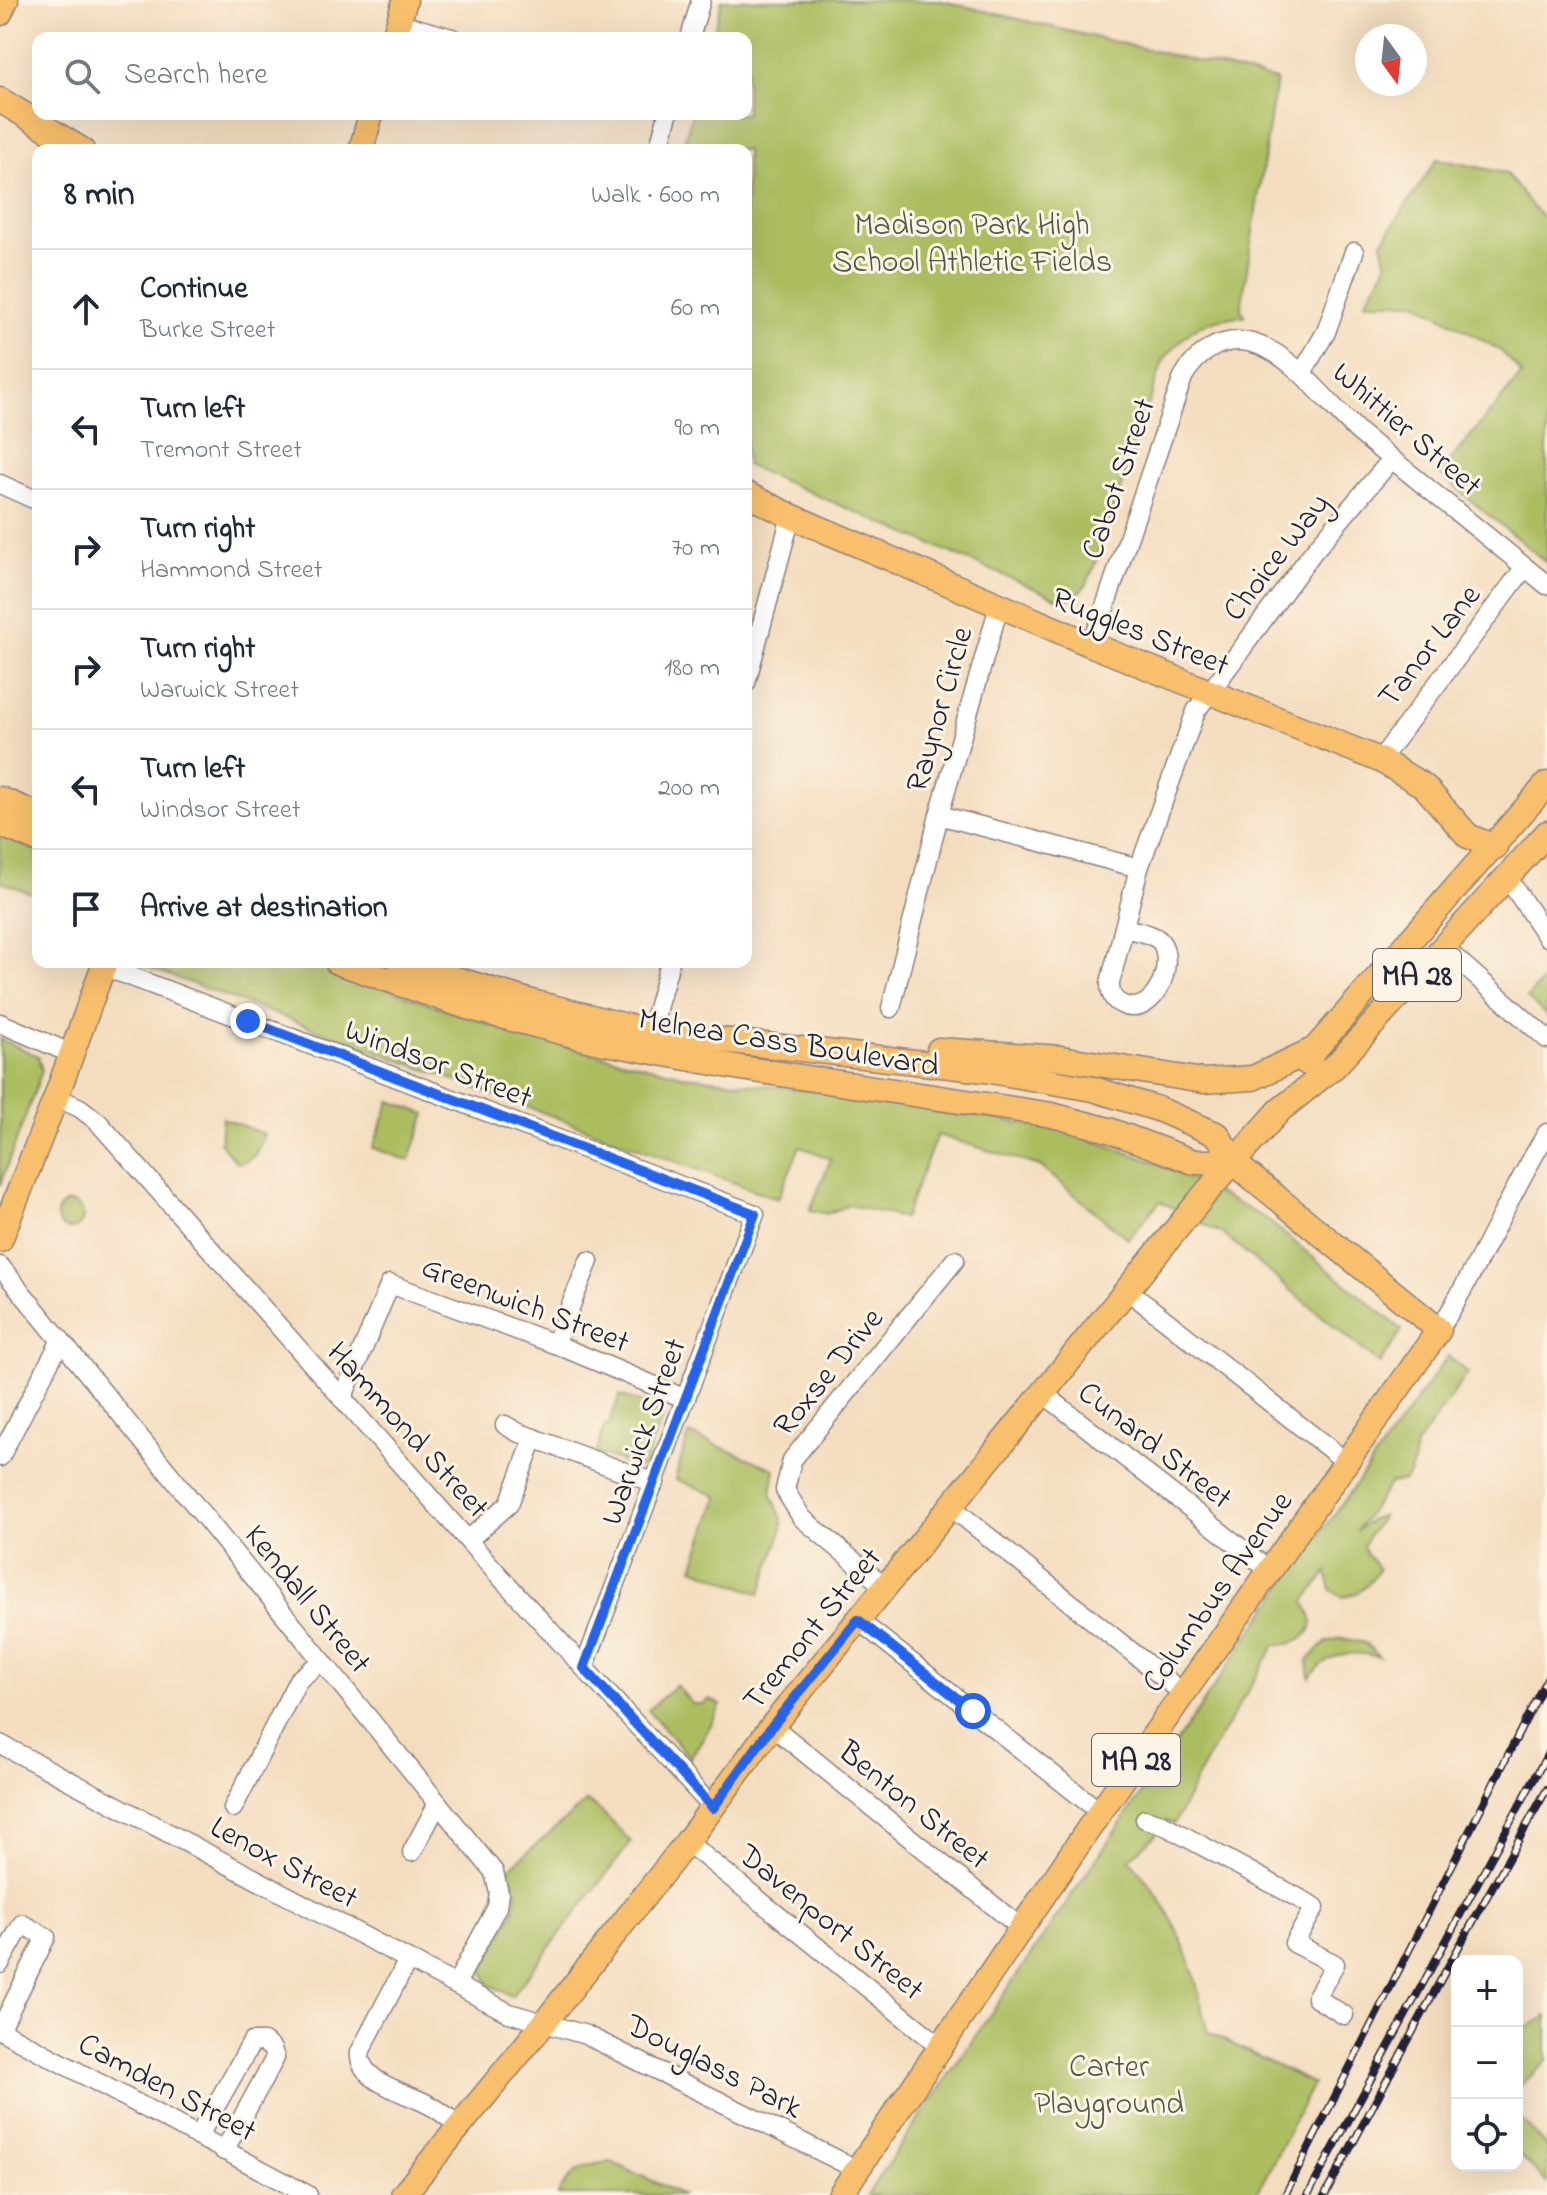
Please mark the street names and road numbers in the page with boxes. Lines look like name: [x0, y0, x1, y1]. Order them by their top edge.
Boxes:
street label: Whittier Street: [1320, 352, 1491, 510]
street label: Cabot Street: [1071, 392, 1170, 566]
street label: Choice Way: [1213, 484, 1343, 632]
street label: Tanor Lane: [1368, 575, 1494, 719]
street label: Ruggles Street: [1044, 576, 1236, 690]
street label: Raynor Circle: [895, 621, 988, 798]
road number: MA 28: [1373, 949, 1461, 1001]
street label: Melnea Cass Boulevard: [635, 997, 942, 1091]
street label: Windsor Street: [337, 1008, 539, 1123]
street label: Greenwich Street: [414, 1245, 636, 1368]
street label: Roxse Drive: [763, 1298, 897, 1448]
street label: Hammond Street: [314, 1332, 499, 1531]
street label: Warwick Street: [590, 1332, 701, 1532]
street label: Cunard Street: [1066, 1371, 1242, 1522]
street label: Columbus Avenue: [1132, 1482, 1306, 1703]
street label: Kendall Street: [231, 1515, 381, 1685]
street label: Tremont Street: [733, 1538, 895, 1722]
street label: Benton Street: [826, 1730, 999, 1883]
road number: MA 28: [1092, 1734, 1180, 1786]
street label: Lenox Street: [201, 1805, 366, 1923]
street label: Davenport Street: [726, 1833, 933, 2014]
street label: Douglass Park: [616, 2003, 811, 2133]
street label: Camden Street: [69, 2022, 264, 2156]

